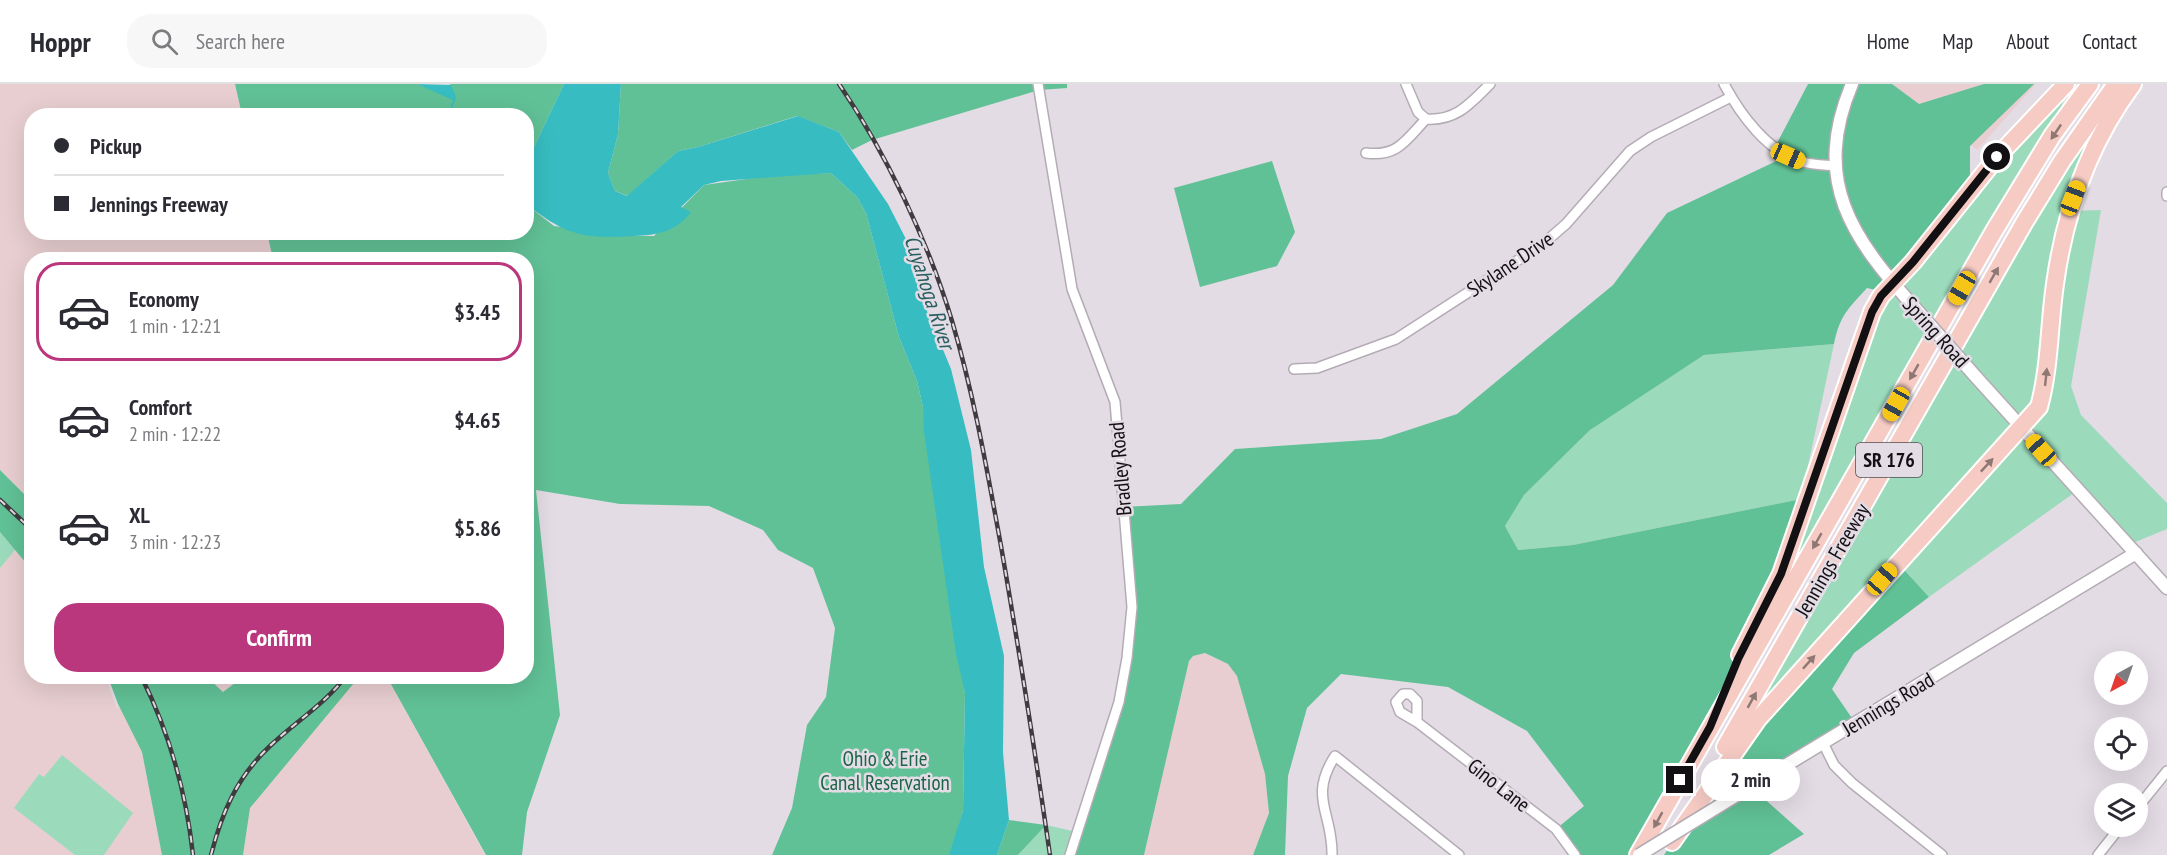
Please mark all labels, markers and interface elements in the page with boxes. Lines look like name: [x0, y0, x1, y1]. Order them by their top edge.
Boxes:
search box: [127, 14, 547, 68]
text: Hoppr: [30, 23, 91, 60]
icon: search: [148, 25, 181, 58]
text: Search here: [196, 27, 285, 55]
text: Home: [1867, 28, 1909, 55]
text: Map: [1942, 28, 1973, 55]
text: About: [2006, 28, 2049, 55]
text: Contact: [2082, 28, 2137, 55]
one-way arrow: [2050, 123, 2062, 139]
text: Pickup: [90, 132, 142, 160]
car: [1768, 140, 1808, 172]
route start: [1983, 143, 2010, 170]
car: [2058, 178, 2088, 218]
text: Jennings Freeway: [90, 190, 228, 218]
street label: Skylane Drive: [1461, 225, 1559, 303]
water label: Cuyahoga River: [899, 232, 962, 355]
one-way arrow: [1989, 266, 1999, 283]
car: [1945, 268, 1979, 308]
icon: car: [57, 285, 111, 339]
text: Economy: [129, 285, 199, 313]
street label: Spring Road: [1897, 291, 1975, 373]
text: $3.45: [454, 298, 501, 326]
text: 1 min · 12:21: [129, 313, 221, 339]
one-way arrow: [1909, 364, 1919, 381]
one-way arrow: [2041, 367, 2051, 386]
car: [1879, 384, 1913, 424]
icon: car: [57, 393, 111, 447]
text: Comfort: [129, 393, 192, 421]
text: $4.65: [454, 406, 501, 434]
text: 2 min · 12:22: [129, 421, 221, 447]
street label: Bradley Road: [1102, 421, 1138, 517]
car: [2022, 431, 2060, 469]
road number: SR 176: [1856, 443, 1922, 477]
one-way arrow: [1979, 458, 1993, 472]
street label: Jennings Freeway: [1788, 498, 1875, 622]
icon: car: [57, 501, 111, 555]
text: XL: [129, 501, 150, 529]
text: $5.86: [454, 514, 501, 542]
text: 3 min · 12:23: [129, 529, 221, 555]
one-way arrow: [1812, 533, 1822, 550]
car: [1863, 560, 1901, 598]
button: Confirm: [54, 603, 504, 672]
north arrow: [2094, 651, 2148, 705]
map controls: [2094, 651, 2148, 837]
one-way arrow: [1802, 655, 1816, 670]
street label: Jennings Road: [1836, 666, 1939, 742]
one-way arrow: [1747, 691, 1757, 708]
button: locate: [2094, 717, 2148, 771]
park label: Ohio & Erie Canal Reservation: [820, 745, 950, 796]
street label: Gino Lane: [1462, 752, 1536, 818]
callout: 2 min: [1701, 759, 1800, 801]
route end: [1666, 766, 1693, 793]
text: 2 min: [1730, 767, 1771, 793]
button: layers: [2094, 783, 2148, 837]
one-way arrow: [1653, 812, 1663, 829]

